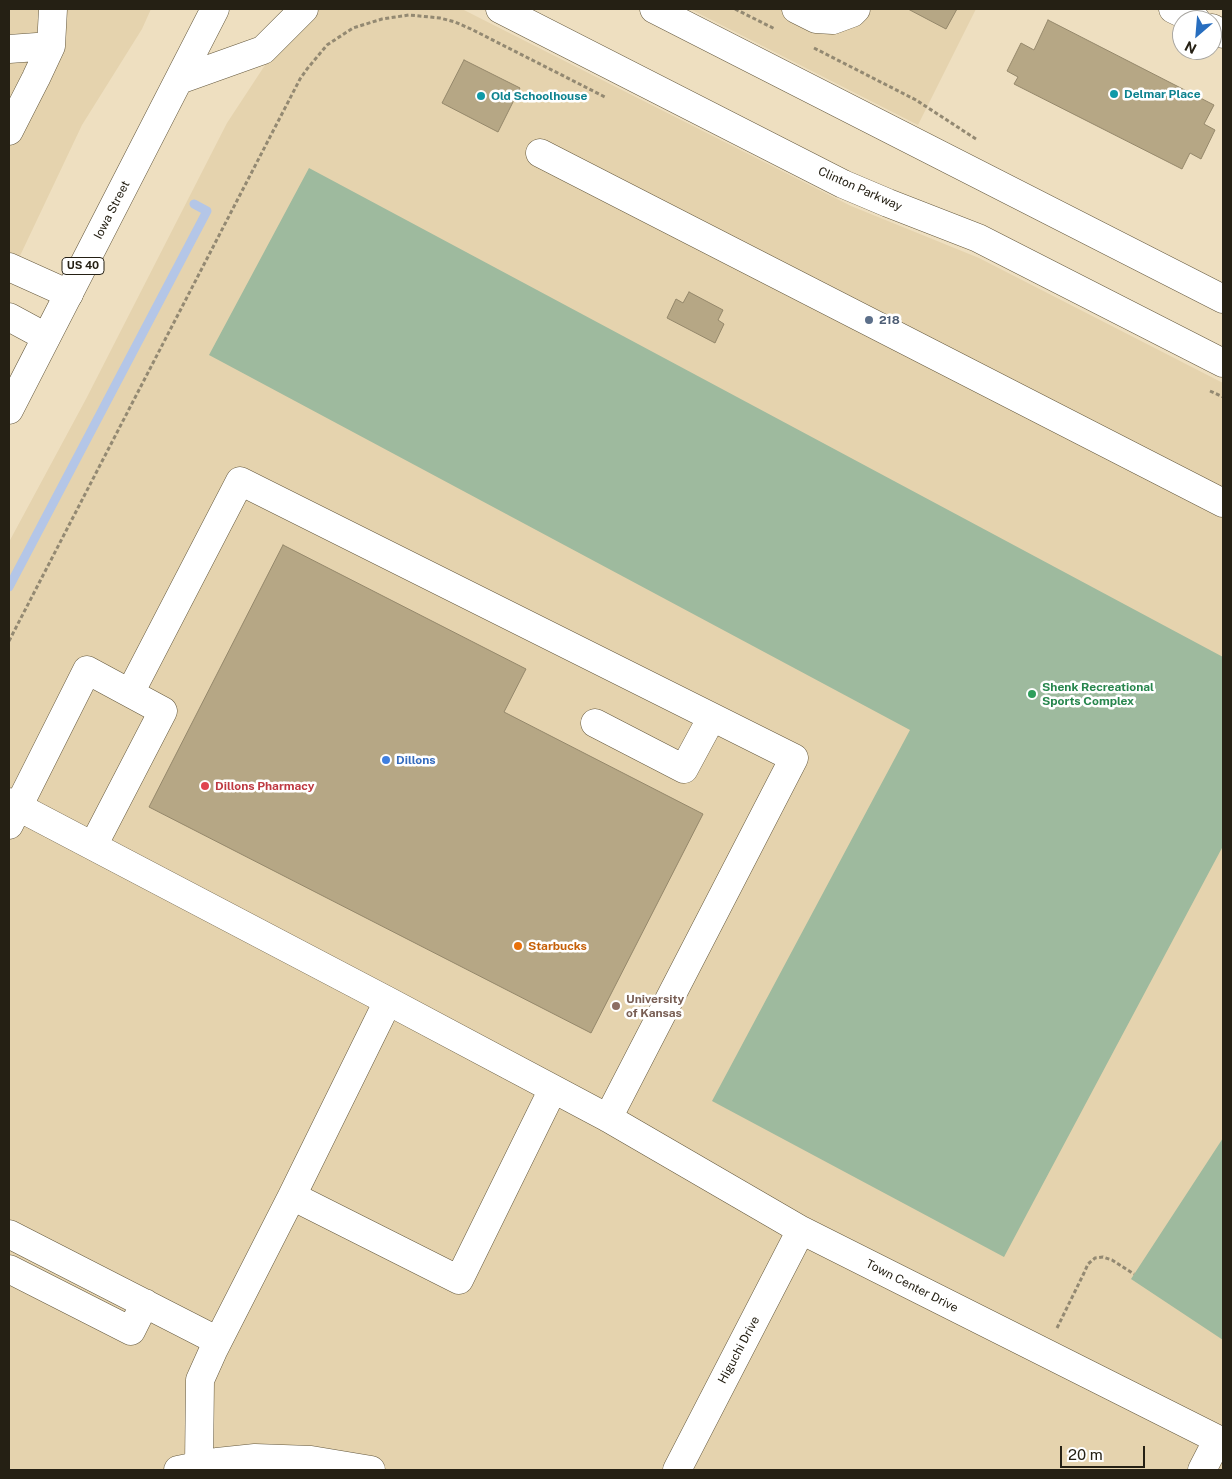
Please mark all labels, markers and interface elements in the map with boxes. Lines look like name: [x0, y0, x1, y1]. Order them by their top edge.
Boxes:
north arrow: [1172, 10, 1222, 60]
text: N: [1182, 38, 1199, 57]
place label: Delmar Place: [1124, 87, 1201, 101]
marker: Delmar Place: [1108, 88, 1120, 100]
place label: Old Schoolhouse: [491, 89, 587, 103]
marker: Old Schoolhouse: [475, 90, 487, 102]
street label: Clinton Parkway: [816, 164, 904, 214]
street label: Iowa Street: [91, 178, 133, 242]
road number: US 40: [62, 258, 104, 274]
place label: 218: [879, 313, 900, 327]
marker: 218: [863, 314, 875, 326]
place label: Shenk Recreational Sports Complex: [1042, 680, 1154, 708]
marker: Shenk Recreational Sports Complex: [1026, 688, 1038, 700]
place label: Dillons: [396, 753, 436, 767]
marker: Dillons: [380, 754, 392, 766]
place label: Dillons Pharmacy: [215, 779, 315, 793]
marker: Dillons Pharmacy: [199, 780, 211, 792]
place label: Starbucks: [528, 939, 587, 953]
marker: Starbucks: [512, 940, 524, 952]
place label: University of Kansas: [626, 992, 684, 1020]
marker: University of Kansas: [610, 1000, 622, 1012]
street label: Town Center Drive: [864, 1257, 960, 1315]
street label: Higuchi Drive: [715, 1314, 763, 1386]
scale bar: [1062, 1436, 1147, 1468]
text: 20 m: [1068, 1446, 1103, 1463]

